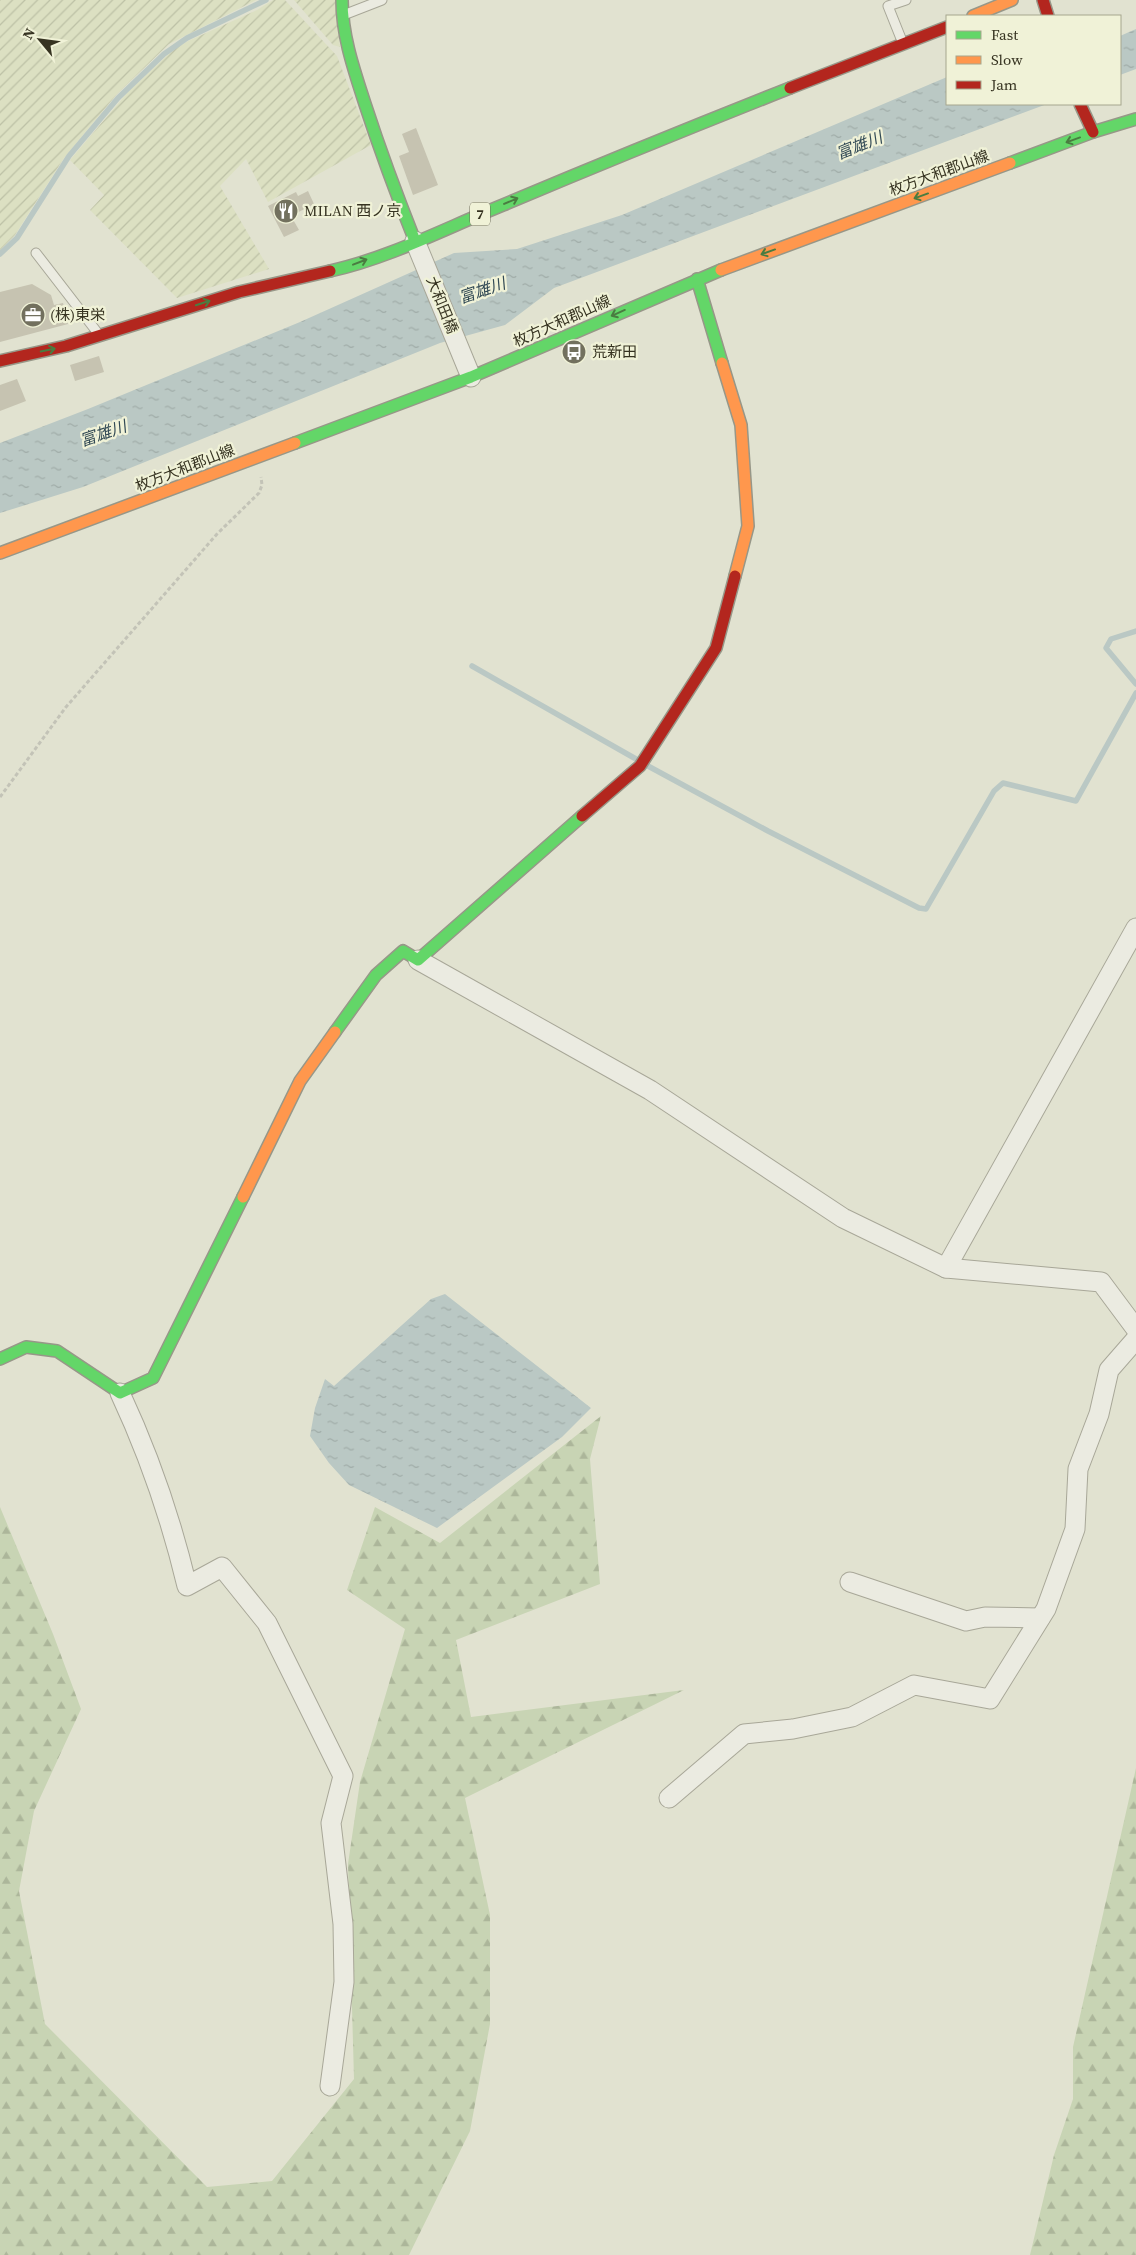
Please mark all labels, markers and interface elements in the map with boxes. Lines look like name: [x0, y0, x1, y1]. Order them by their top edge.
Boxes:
north arrow: [15, 15, 65, 65]
legend: [946, 15, 1121, 105]
text: N: [17, 24, 40, 43]
text: Fast: [991, 24, 1018, 45]
text: Slow: [991, 49, 1023, 70]
text: Jam: [990, 74, 1018, 95]
water label: 富雄川: [833, 125, 887, 164]
one-way arrow: [1066, 136, 1081, 145]
street label: 枚方大和郡山線: [886, 145, 992, 200]
one-way arrow: [913, 192, 929, 201]
one-way arrow: [503, 196, 518, 206]
restaurant icon: MILAN 西ノ京: [273, 198, 299, 224]
place label: MILAN 西ノ京: [304, 200, 401, 221]
road number: 7: [470, 202, 490, 225]
one-way arrow: [761, 248, 776, 257]
one-way arrow: [352, 257, 367, 266]
water label: 富雄川: [456, 271, 510, 308]
street label: 大和田橋: [421, 273, 463, 337]
street label: 枚方大和郡山線: [510, 290, 614, 351]
one-way arrow: [195, 298, 210, 307]
office icon: (株)東栄: [20, 302, 46, 328]
place label: (株)東栄: [50, 304, 105, 325]
one-way arrow: [611, 309, 626, 319]
bus stop icon: 荒新田: [561, 339, 587, 365]
place label: 荒新田: [592, 341, 637, 362]
one-way arrow: [39, 345, 55, 354]
water label: 富雄川: [77, 414, 131, 451]
street label: 枚方大和郡山線: [132, 439, 238, 496]

